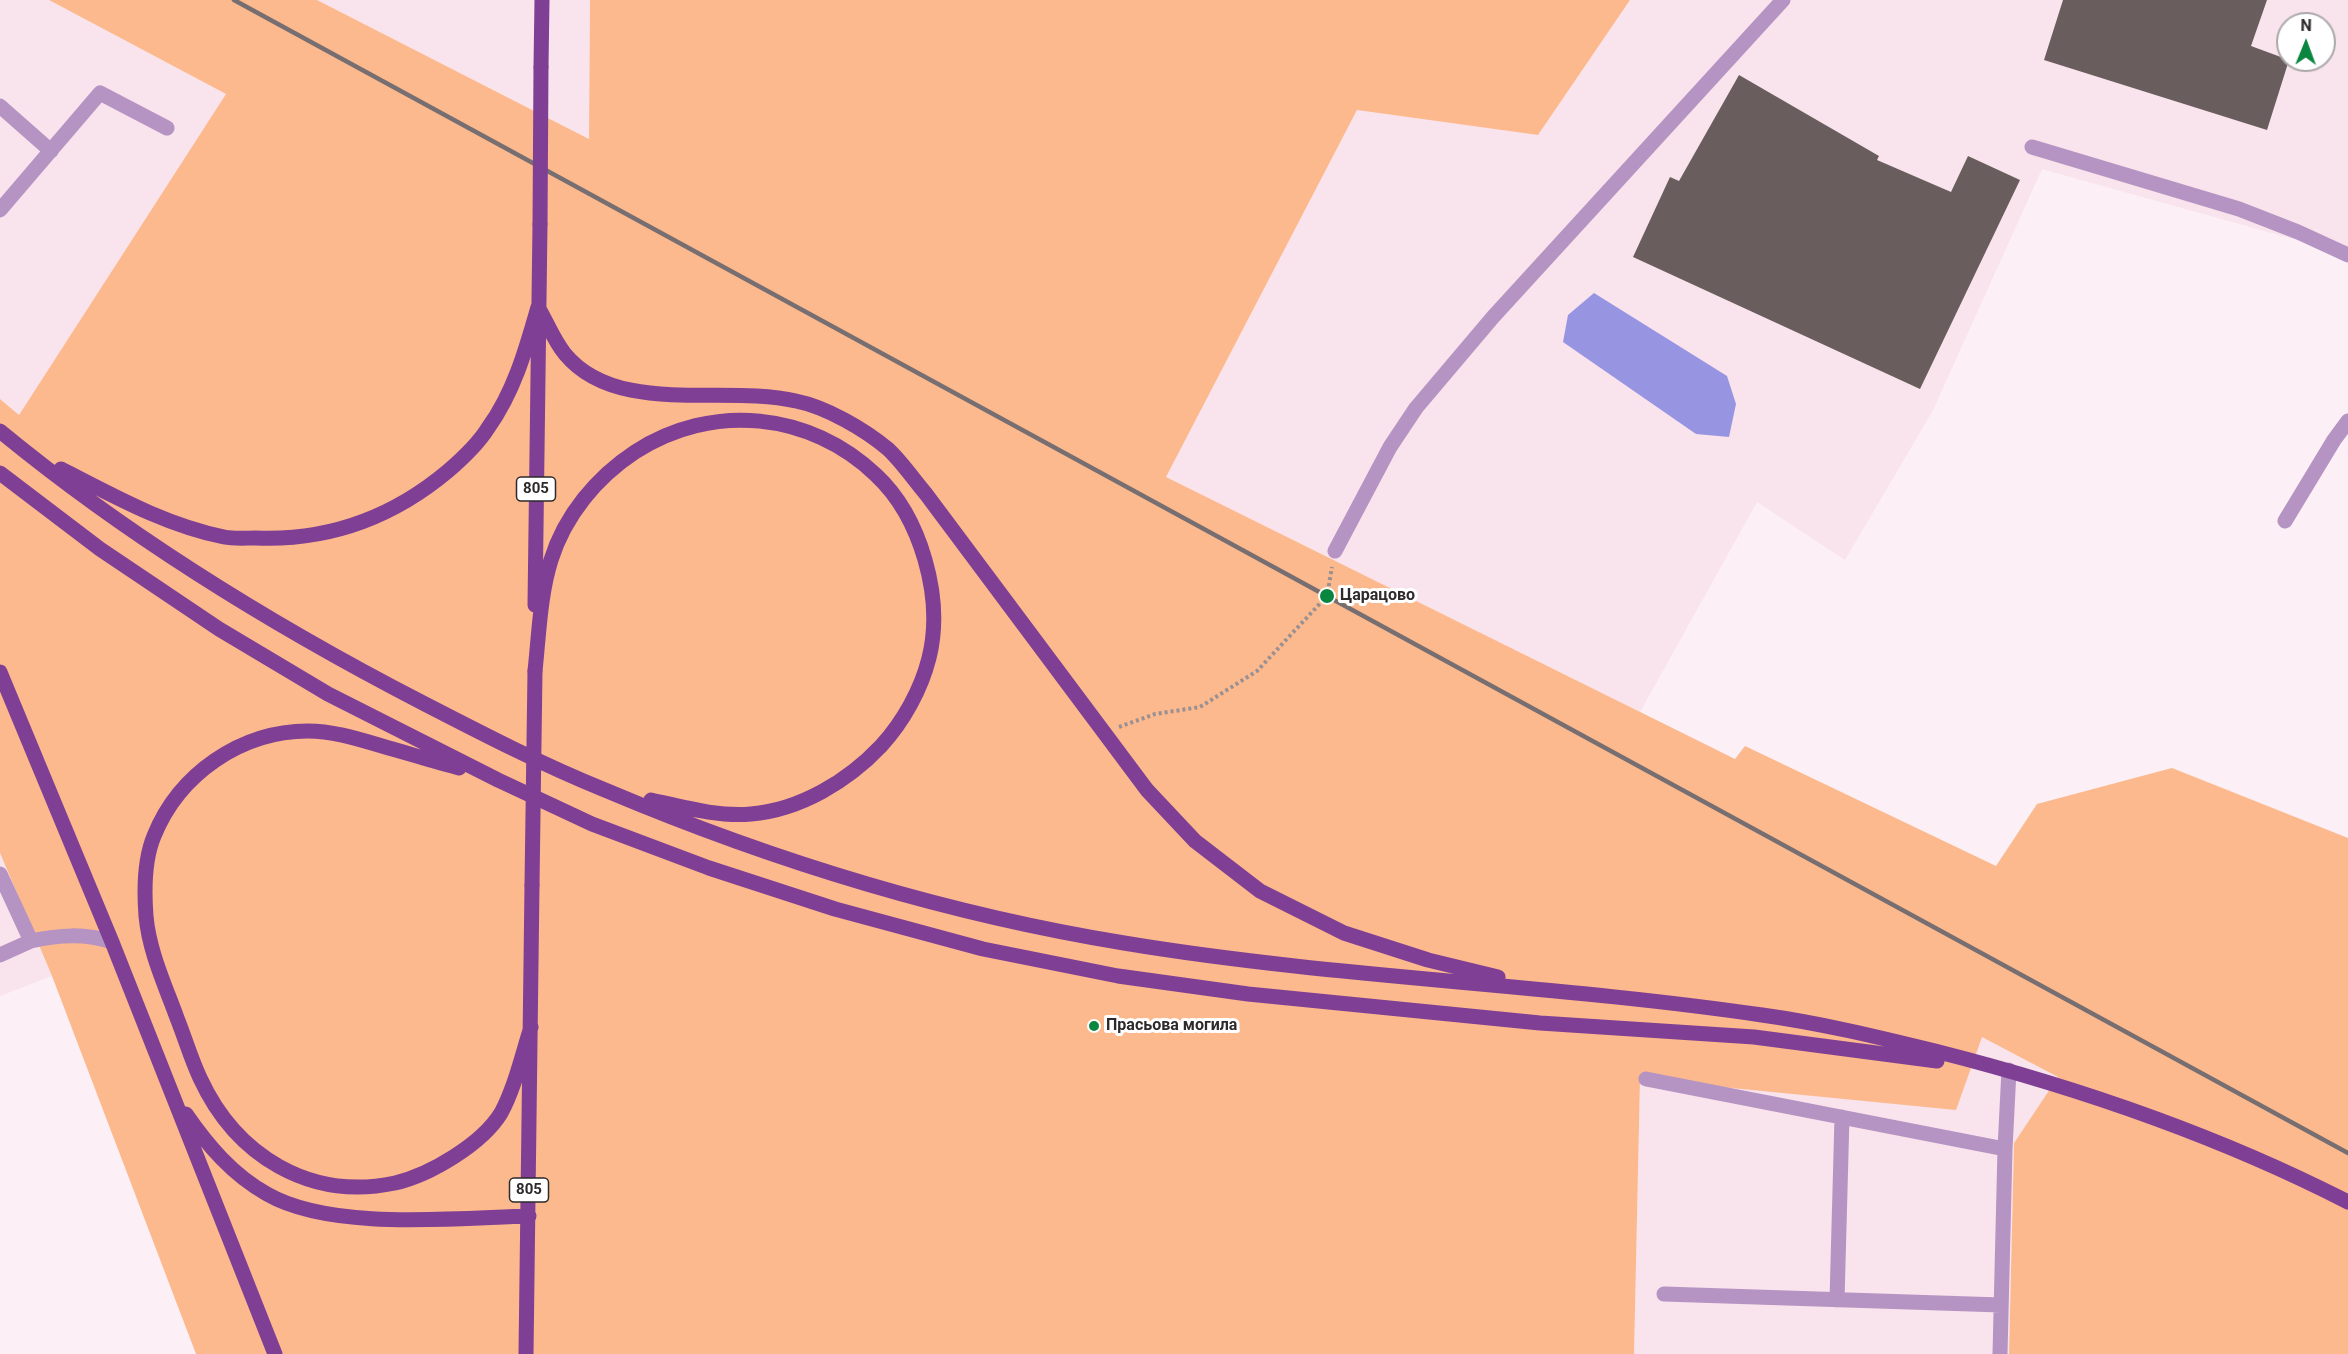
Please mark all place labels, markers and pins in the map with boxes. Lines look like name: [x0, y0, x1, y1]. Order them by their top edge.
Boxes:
place label: Царацово: [1340, 586, 1415, 606]
marker: Царацово: [1318, 587, 1336, 605]
place label: Прасьова могила: [1106, 1016, 1237, 1036]
marker: Прасьова могила: [1087, 1019, 1101, 1033]

